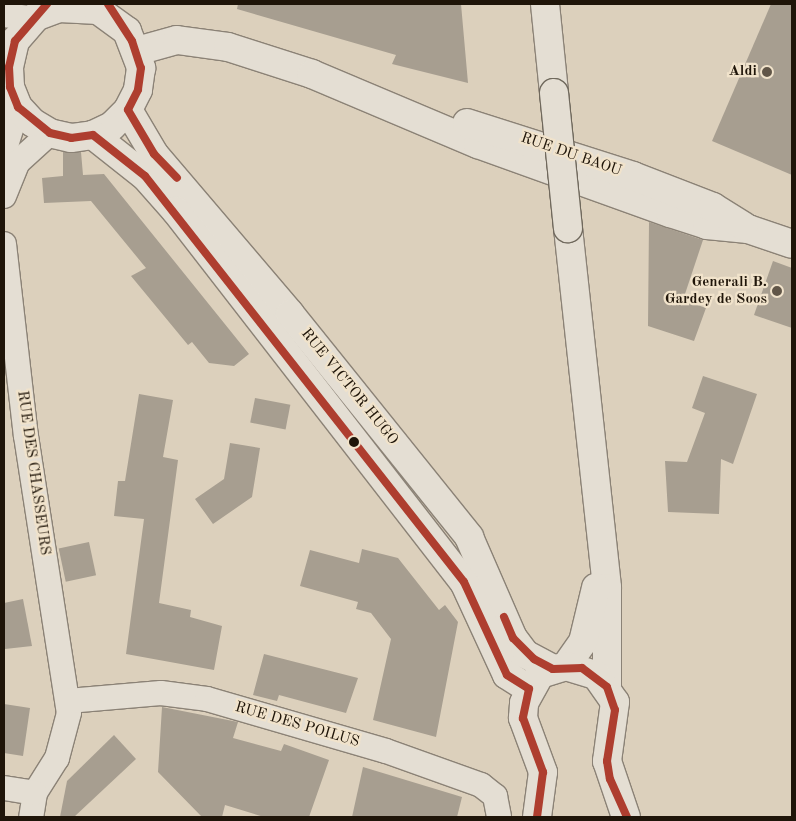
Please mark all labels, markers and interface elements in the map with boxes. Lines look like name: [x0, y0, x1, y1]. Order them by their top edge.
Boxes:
place label: Aldi: [729, 63, 757, 81]
marker: Aldi: [761, 66, 773, 78]
street label: RUE DU BAOU: [518, 129, 624, 181]
place label: Generali B. Gardey de Soos: [665, 273, 767, 308]
marker: Generali B. Gardey de Soos: [771, 285, 783, 297]
street label: RUE VICTOR HUGO: [297, 325, 401, 449]
street label: RUE DES CHASSEURS: [13, 390, 53, 556]
unlabelled marker: [349, 437, 359, 447]
street label: RUE DES POILUS: [233, 699, 361, 751]

